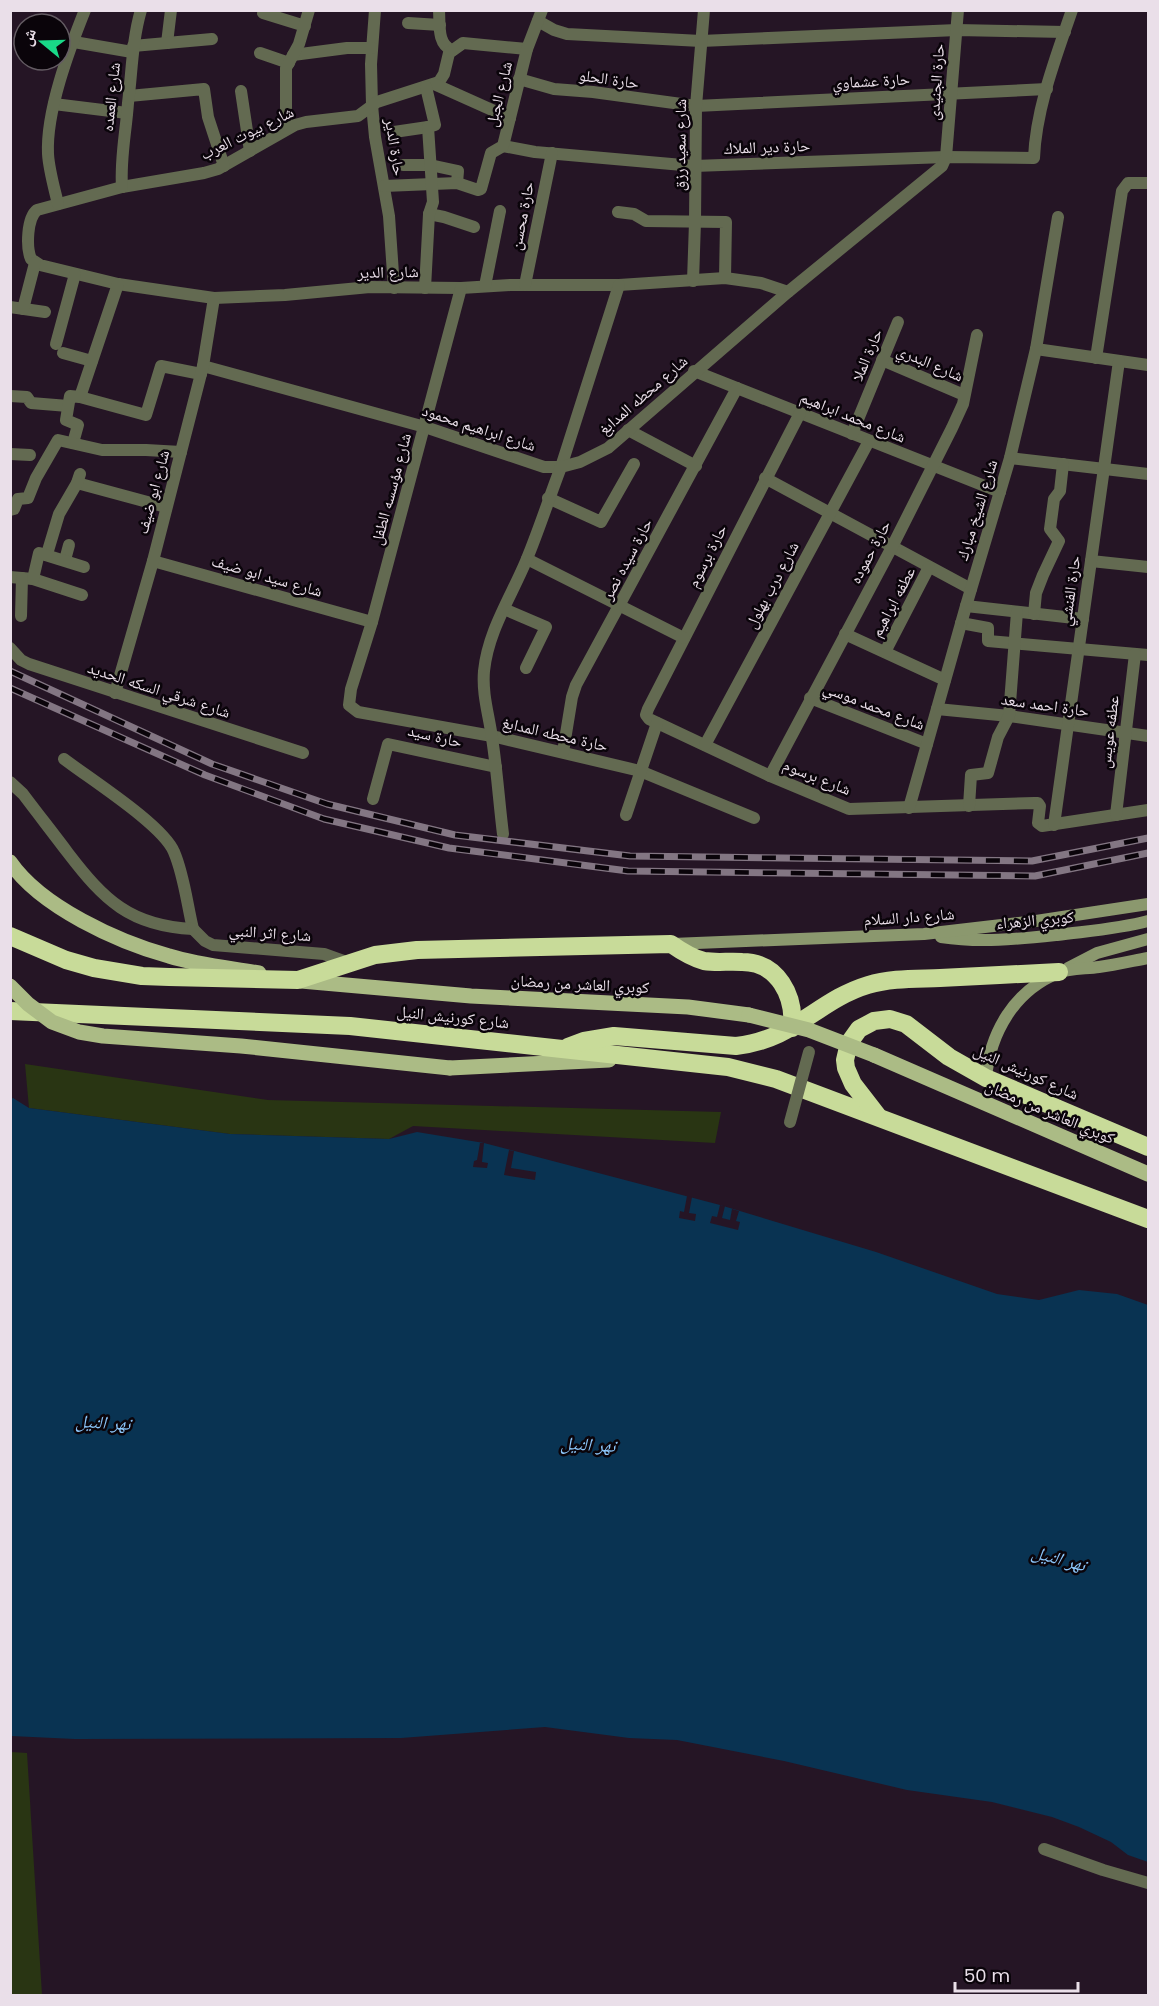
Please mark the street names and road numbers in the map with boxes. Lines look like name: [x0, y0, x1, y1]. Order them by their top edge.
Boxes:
street label: حارة الجنيدى: [922, 43, 950, 121]
street label: شارع الجبل: [480, 59, 518, 129]
street label: شارع العمده: [96, 61, 126, 133]
street label: حارة الحلو: [577, 63, 641, 95]
street label: حارة عشماوي: [831, 67, 911, 96]
street label: شارع سعيد رزق: [668, 99, 692, 191]
street label: شارع بيوت العرب: [196, 100, 298, 166]
street label: حارة الدير: [379, 116, 411, 177]
street label: حارة دير الملاك: [723, 134, 811, 160]
street label: حارة محسن: [504, 180, 540, 252]
street label: شارع الدير: [356, 260, 419, 284]
street label: حارة الملا: [846, 325, 888, 385]
street label: شارع البدري: [893, 339, 967, 388]
street label: شارع محطه المدابغ: [593, 350, 693, 440]
street label: شارع محمد ابراهيم: [797, 385, 909, 449]
street label: شارع ابراهيم محمود: [419, 399, 539, 457]
street label: شارع مؤسسه الطفل: [365, 430, 417, 548]
street label: شارع ابو ضيف: [131, 447, 175, 537]
street label: شارع الشيخ مبارك: [951, 457, 1003, 563]
street label: حارة سيده نصر: [595, 514, 658, 605]
street label: حارة حموده: [844, 516, 896, 588]
street label: حارة برسوم: [681, 521, 733, 591]
street label: شارع درب بهلول: [739, 537, 805, 633]
street label: شارع سيد ابو ضيف: [209, 549, 325, 603]
street label: حارة الفنشي: [1054, 554, 1087, 628]
street label: عطفه ابراهيم: [865, 563, 921, 641]
street label: شارع شرقي السكه الحديد: [84, 656, 233, 725]
street label: شارع محمد موسي: [819, 676, 928, 737]
street label: حارة احمد سعد: [1000, 687, 1090, 723]
street label: عطفه عويس: [1093, 694, 1125, 770]
street label: حارة محطه المدابغ: [500, 711, 610, 757]
street label: حارة سيد: [406, 719, 464, 753]
street label: شارع برسوم: [780, 753, 854, 801]
street label: شارع دار السلام: [863, 902, 955, 932]
street label: كوبري الزهراء: [995, 905, 1075, 936]
street label: شارع اثر النبي: [228, 919, 312, 948]
street label: كوبري العاشر من رمضان: [510, 969, 650, 1000]
street label: شارع كورنيش النيل: [396, 1000, 510, 1034]
street label: شارع كورنيش النيل: [970, 1039, 1082, 1105]
street label: كوبري العاشر من رمضان: [981, 1074, 1119, 1151]

